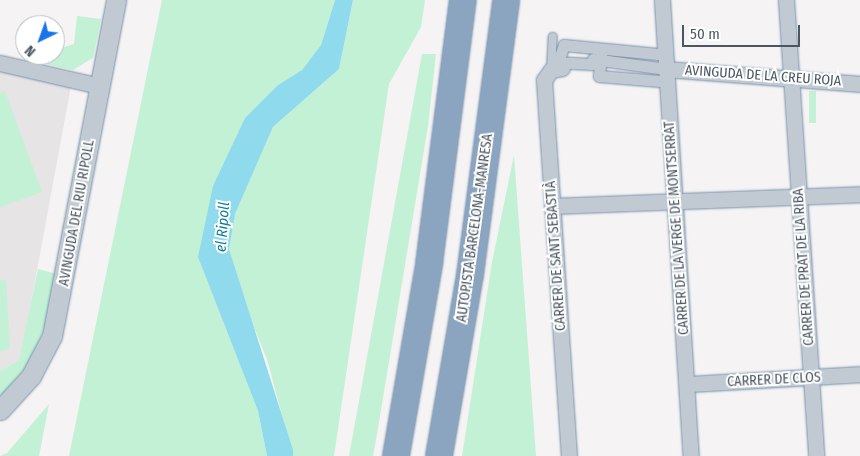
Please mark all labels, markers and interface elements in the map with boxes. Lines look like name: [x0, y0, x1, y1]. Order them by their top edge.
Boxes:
north arrow: [15, 15, 65, 65]
scale bar: [685, 15, 802, 47]
text: 50 m: [690, 25, 720, 43]
text: N: [21, 42, 39, 60]
street label: AVINGUDA DE LA CREU ROJA: [684, 62, 842, 90]
street label: CARRER DE LA VERGE DE MONTSERRAT: [661, 120, 693, 336]
street label: AUTOPISTA BARCELONA-MANRESA: [453, 133, 497, 323]
street label: AVINGUDA DEL RIU RIPOLL: [56, 139, 98, 287]
street label: CARRER DE SANT SEBASTIÀ: [542, 180, 570, 332]
street label: CARRER DE PRAT DE LA RIBA: [790, 188, 818, 346]
water label: el Ripoll: [212, 201, 234, 253]
street label: CARRER DE CLOS: [727, 369, 821, 391]

